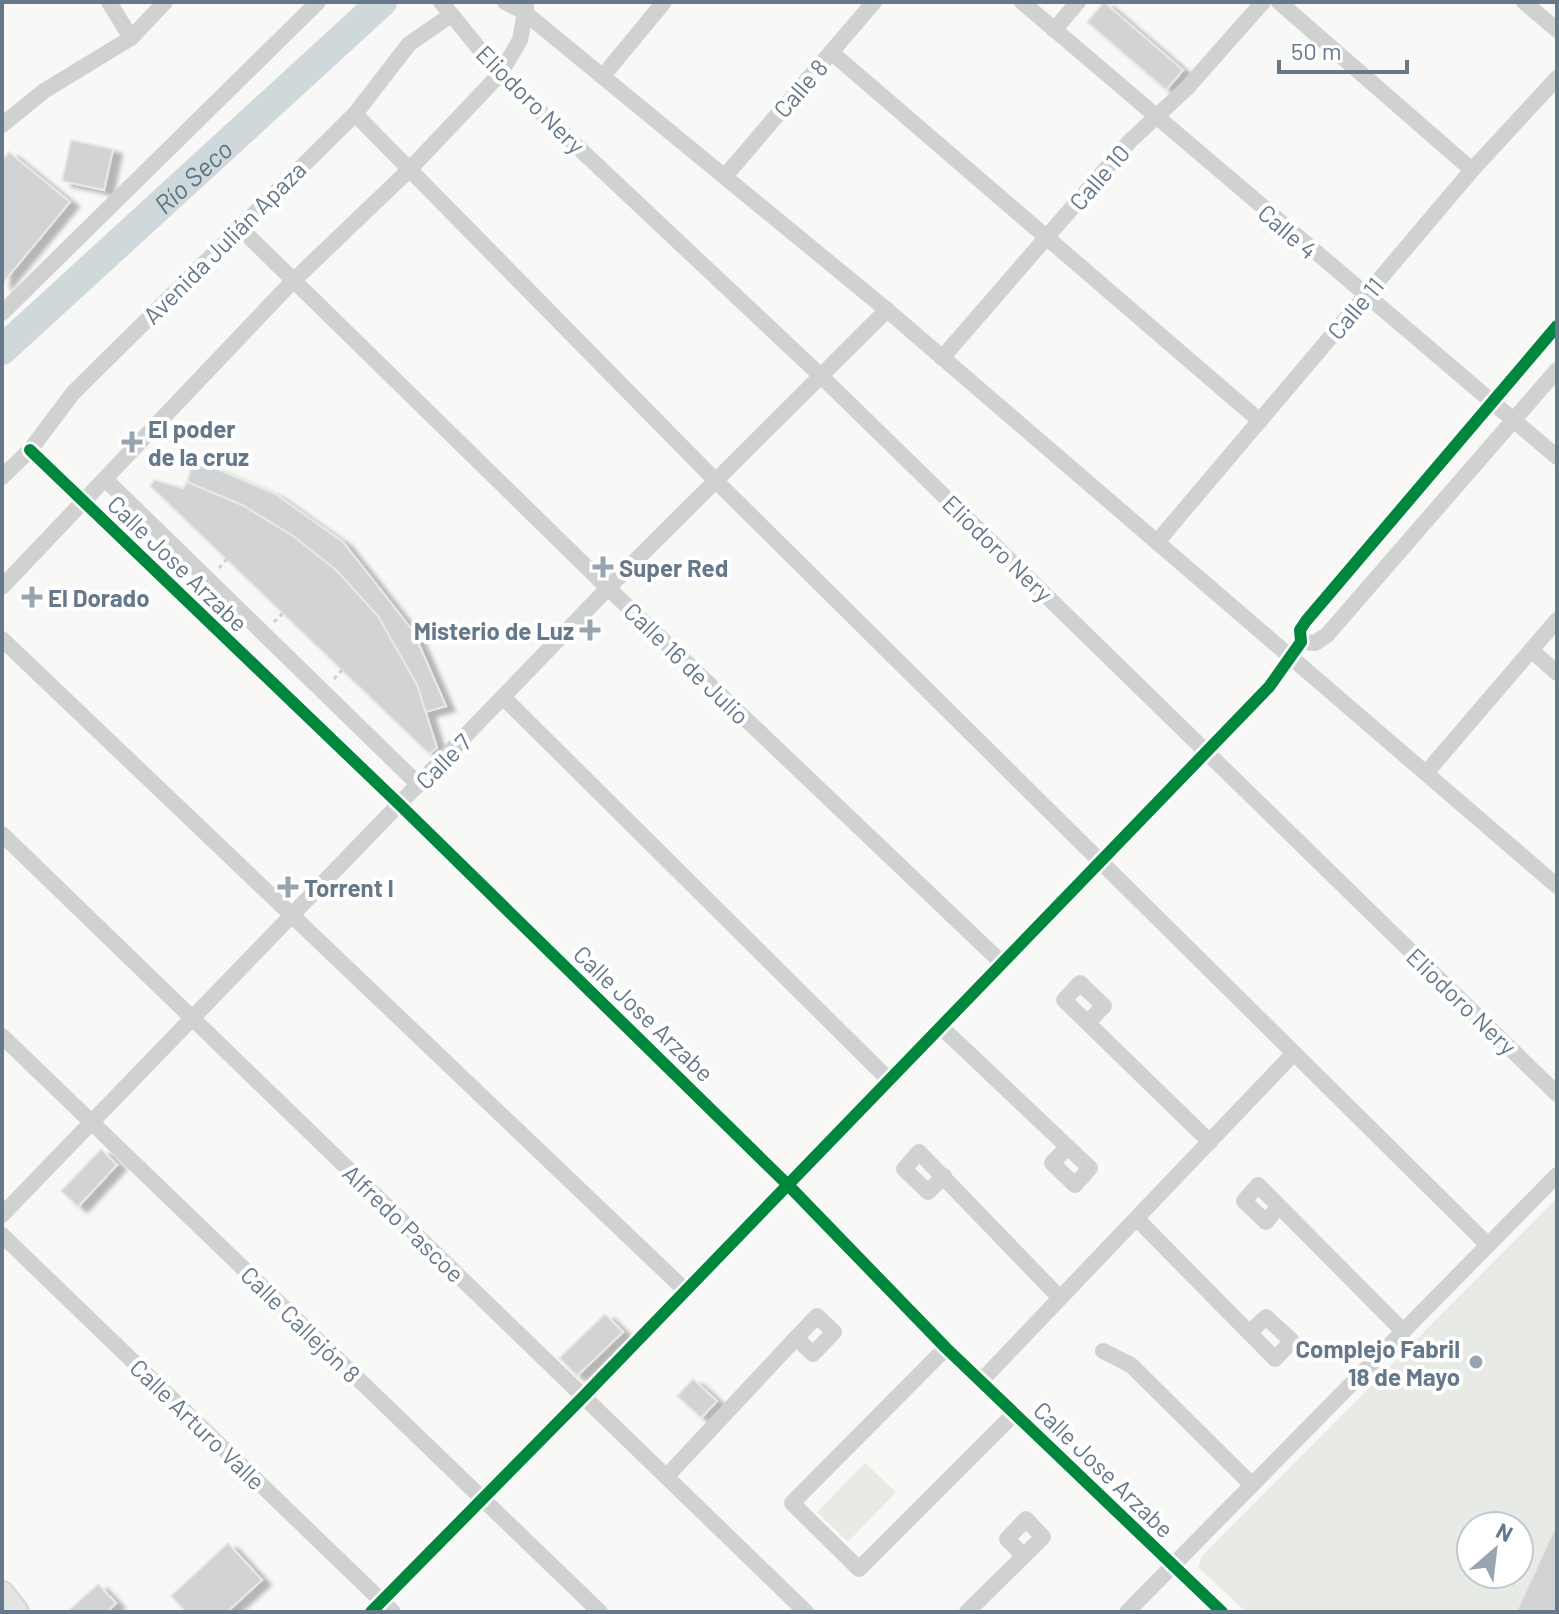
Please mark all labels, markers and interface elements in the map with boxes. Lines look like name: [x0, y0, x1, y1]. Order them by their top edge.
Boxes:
scale bar: [1279, 24, 1407, 74]
text: 50 m: [1291, 36, 1342, 65]
street label: Eliodoro Nery: [471, 39, 591, 159]
street label: Calle 8: [767, 53, 833, 123]
water label: Río Seco: [147, 132, 238, 219]
street label: Calle 10: [1063, 138, 1135, 216]
street label: Avenida Julián Apaza: [137, 155, 311, 329]
street label: Calle 4: [1253, 198, 1323, 264]
street label: Calle 11: [1321, 271, 1389, 345]
place label: El poder de la cruz: [148, 414, 249, 471]
marker: El poder de la cruz: [123, 433, 141, 451]
street label: Eliodoro Nery: [937, 488, 1059, 608]
street label: Calle Jose Arzabe: [102, 489, 254, 637]
place label: Super Red: [619, 553, 728, 582]
marker: Super Red: [594, 558, 612, 576]
place label: El Dorado: [48, 583, 150, 612]
marker: El Dorado: [23, 588, 41, 606]
street label: Calle 16 de Julio: [618, 596, 756, 730]
place label: Misterio de Luz: [414, 616, 574, 645]
marker: Misterio de Luz: [581, 621, 599, 639]
street label: Calle 7: [409, 727, 477, 795]
place label: Torrent I: [304, 873, 394, 902]
marker: Torrent I: [279, 878, 297, 896]
street label: Calle Jose Arzabe: [568, 939, 720, 1087]
street label: Eliodoro Nery: [1401, 941, 1523, 1061]
street label: Alfredo Pascoe: [337, 1158, 471, 1288]
street label: Calle Callejón 8: [235, 1260, 367, 1388]
place label: Complejo Fabril 18 de Mayo: [1295, 1334, 1460, 1391]
street label: Calle Arturo Valle: [125, 1352, 271, 1496]
marker: Complejo Fabril 18 de Mayo: [1467, 1353, 1485, 1371]
street label: Calle Jose Arzabe: [1028, 1395, 1180, 1543]
north arrow: [1455, 1510, 1535, 1590]
text: N: [1492, 1517, 1517, 1546]

